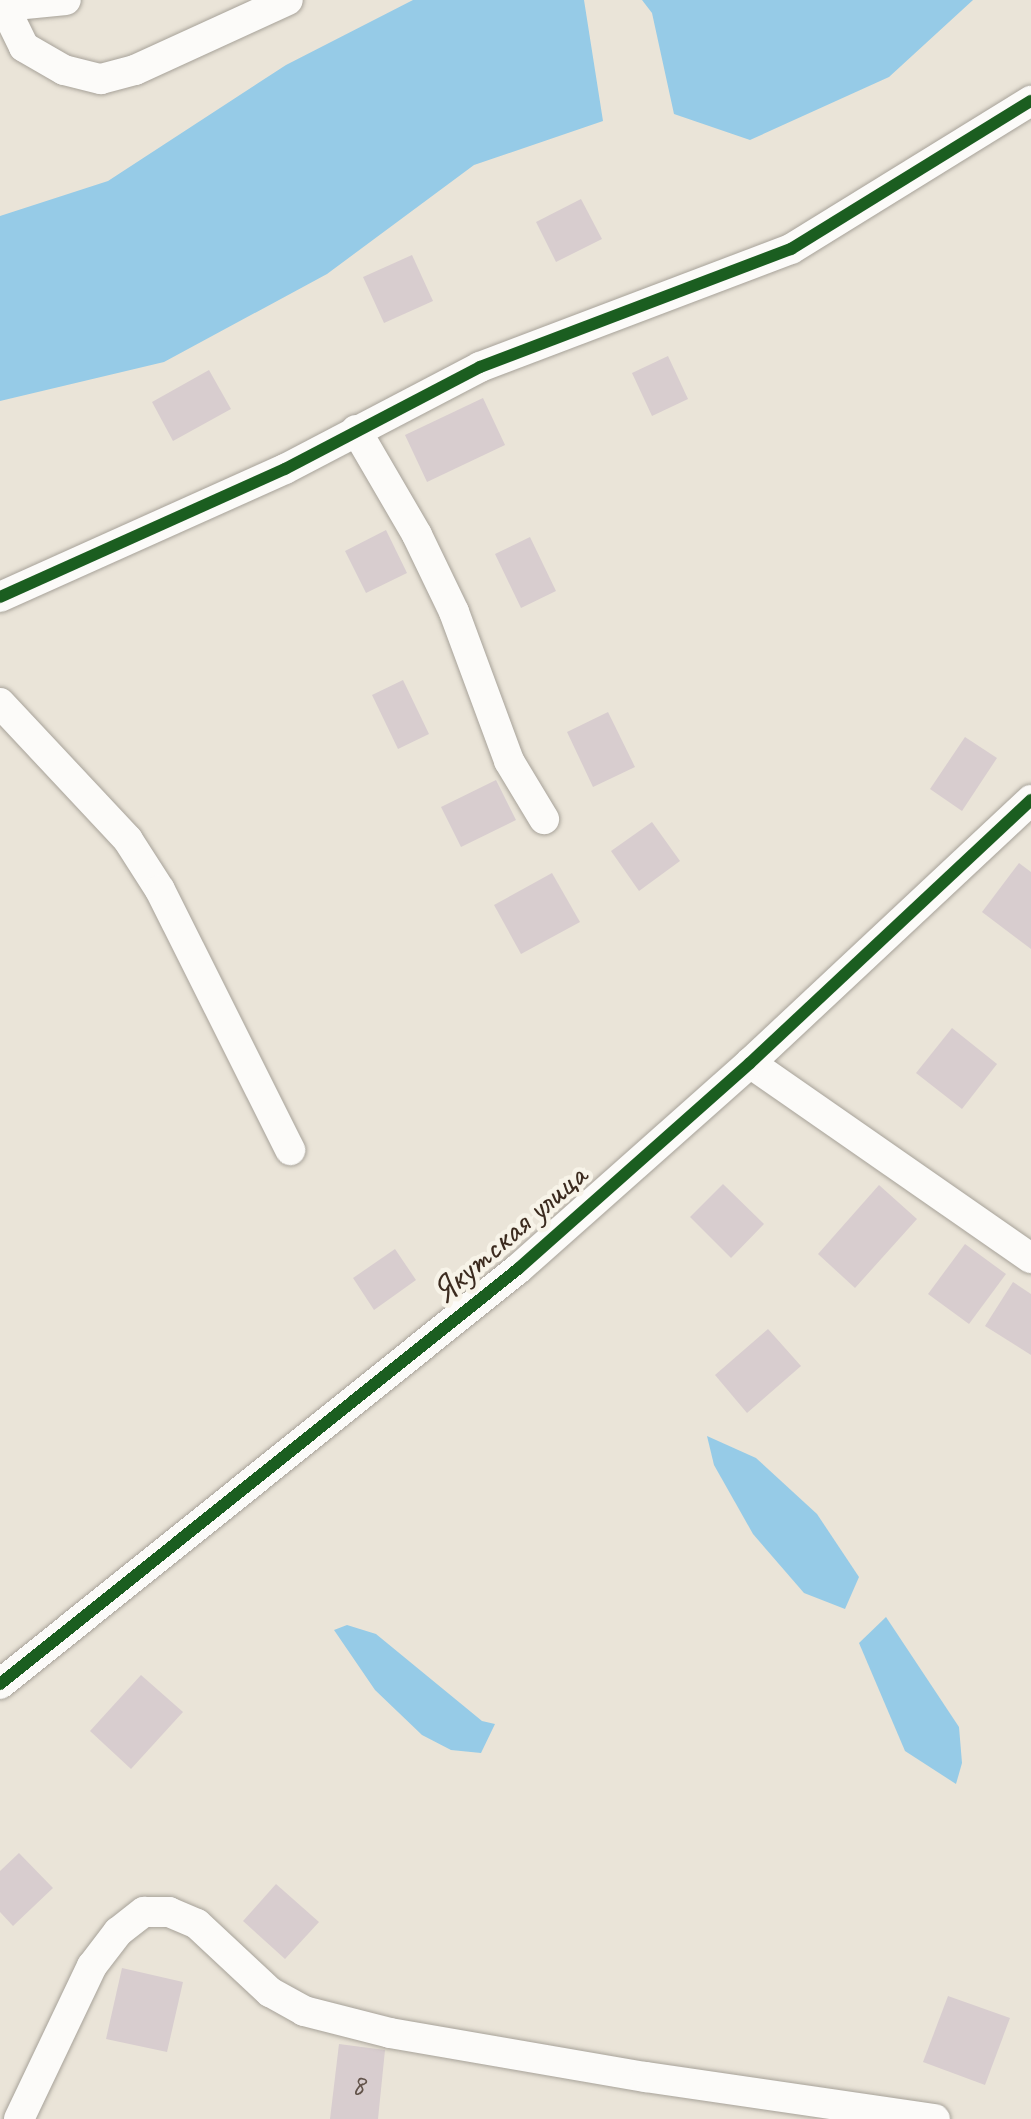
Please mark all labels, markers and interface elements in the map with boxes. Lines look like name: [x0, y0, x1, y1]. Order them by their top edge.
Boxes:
street label: Якутская улица: [422, 1155, 596, 1313]
house number: 8: [351, 2066, 365, 2102]

